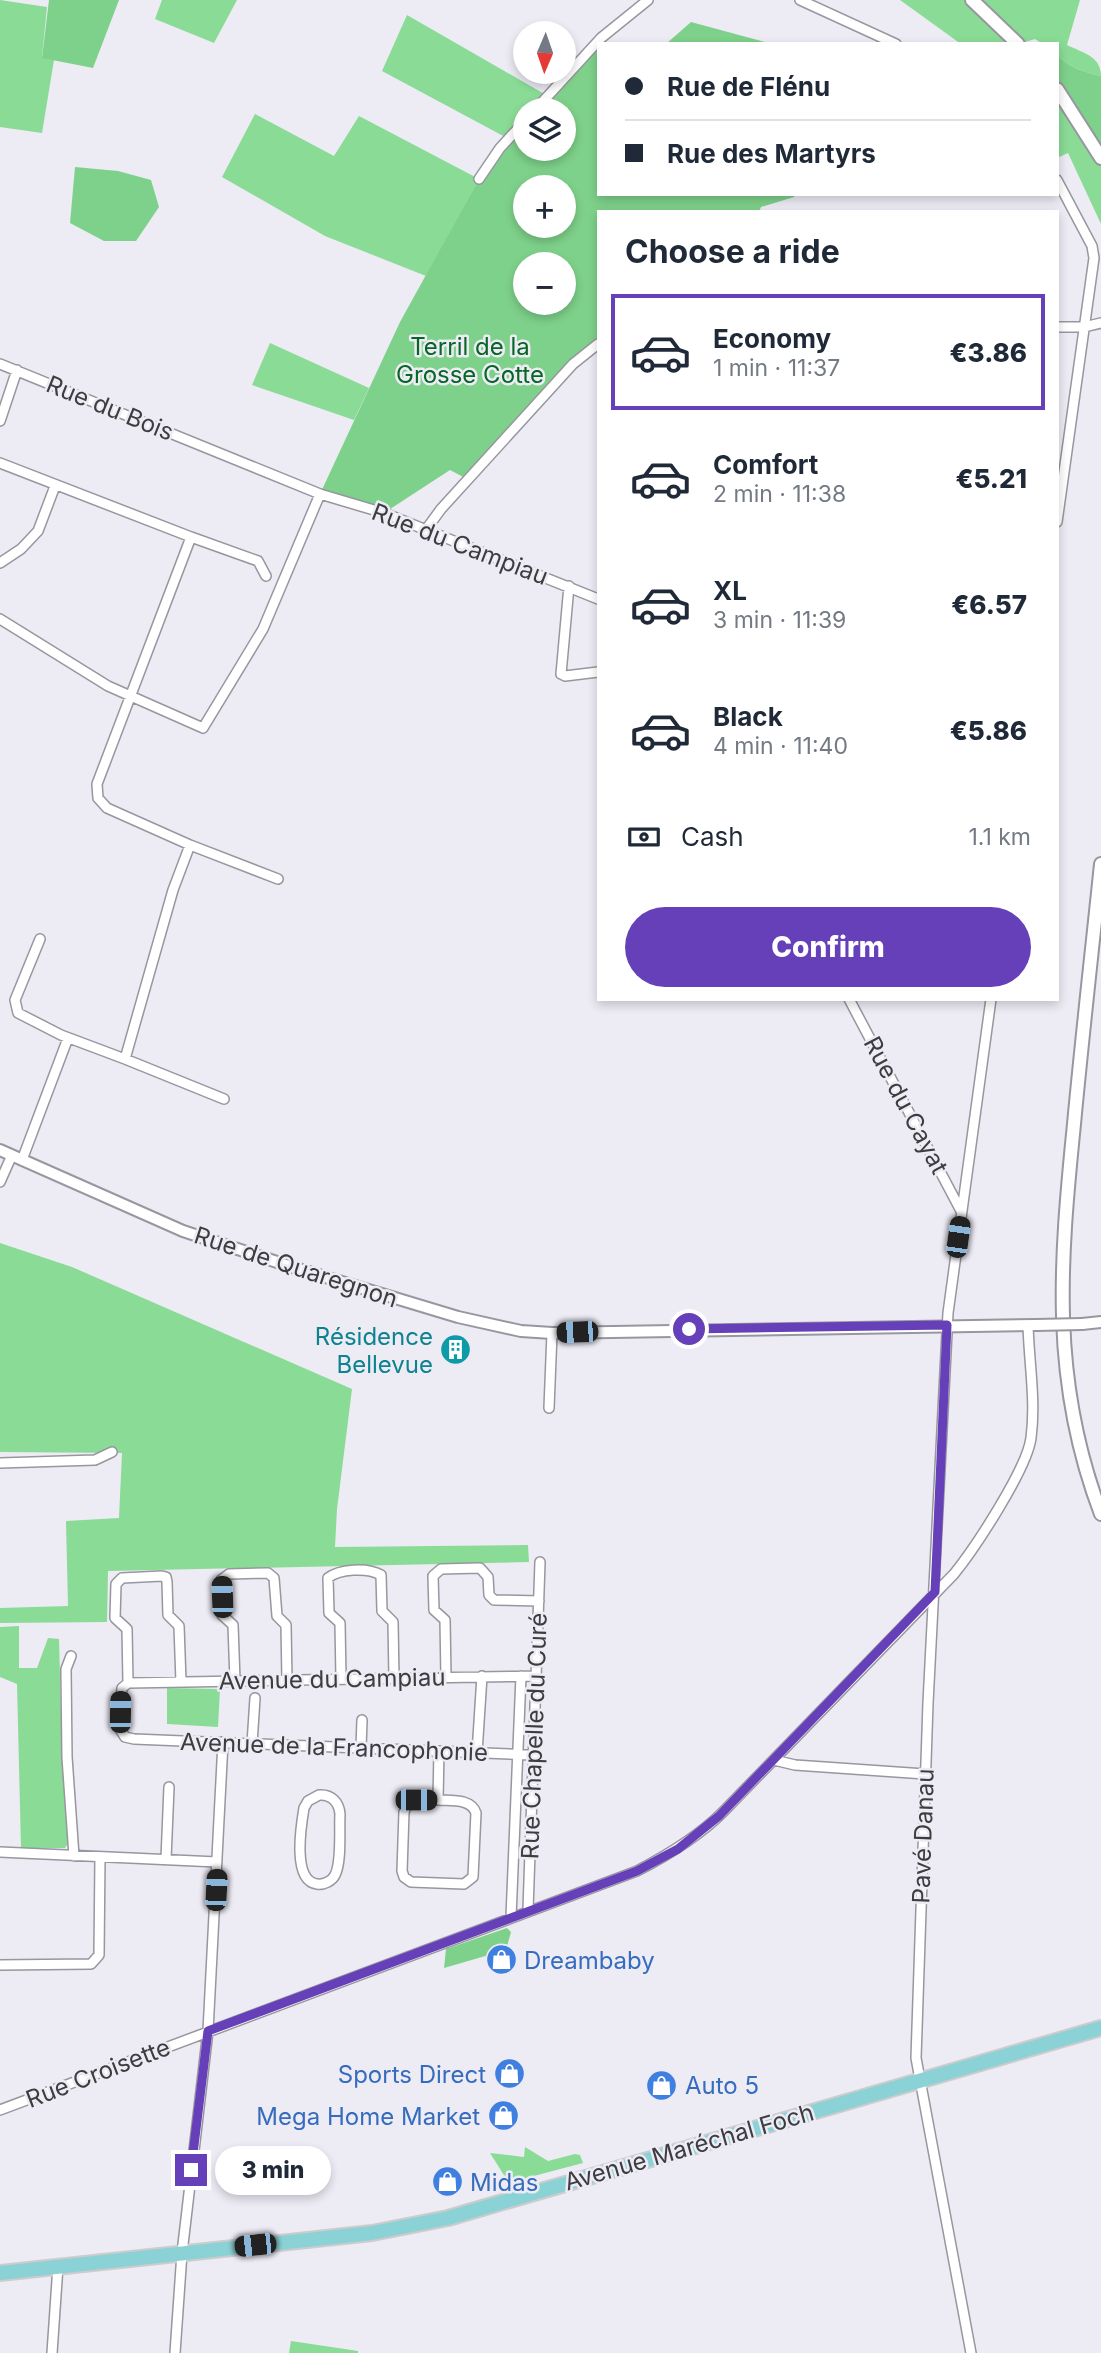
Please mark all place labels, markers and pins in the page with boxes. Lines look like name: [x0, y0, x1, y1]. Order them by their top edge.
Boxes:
place label: Résidence Bellevue: [315, 1322, 433, 1379]
building icon: Résidence Bellevue: [439, 1333, 473, 1367]
shop icon: Dreambaby: [484, 1943, 518, 1977]
place label: Dreambaby: [524, 1946, 655, 1975]
shop icon: Sports Direct: [492, 2057, 526, 2091]
place label: Sports Direct: [338, 2060, 486, 2089]
shop icon: Auto 5: [645, 2068, 679, 2102]
place label: Auto 5: [685, 2071, 759, 2100]
shop icon: Mega Home Market: [486, 2099, 520, 2133]
place label: Mega Home Market: [256, 2102, 480, 2131]
shop icon: Midas: [430, 2165, 464, 2199]
place label: Midas: [470, 2168, 538, 2197]

